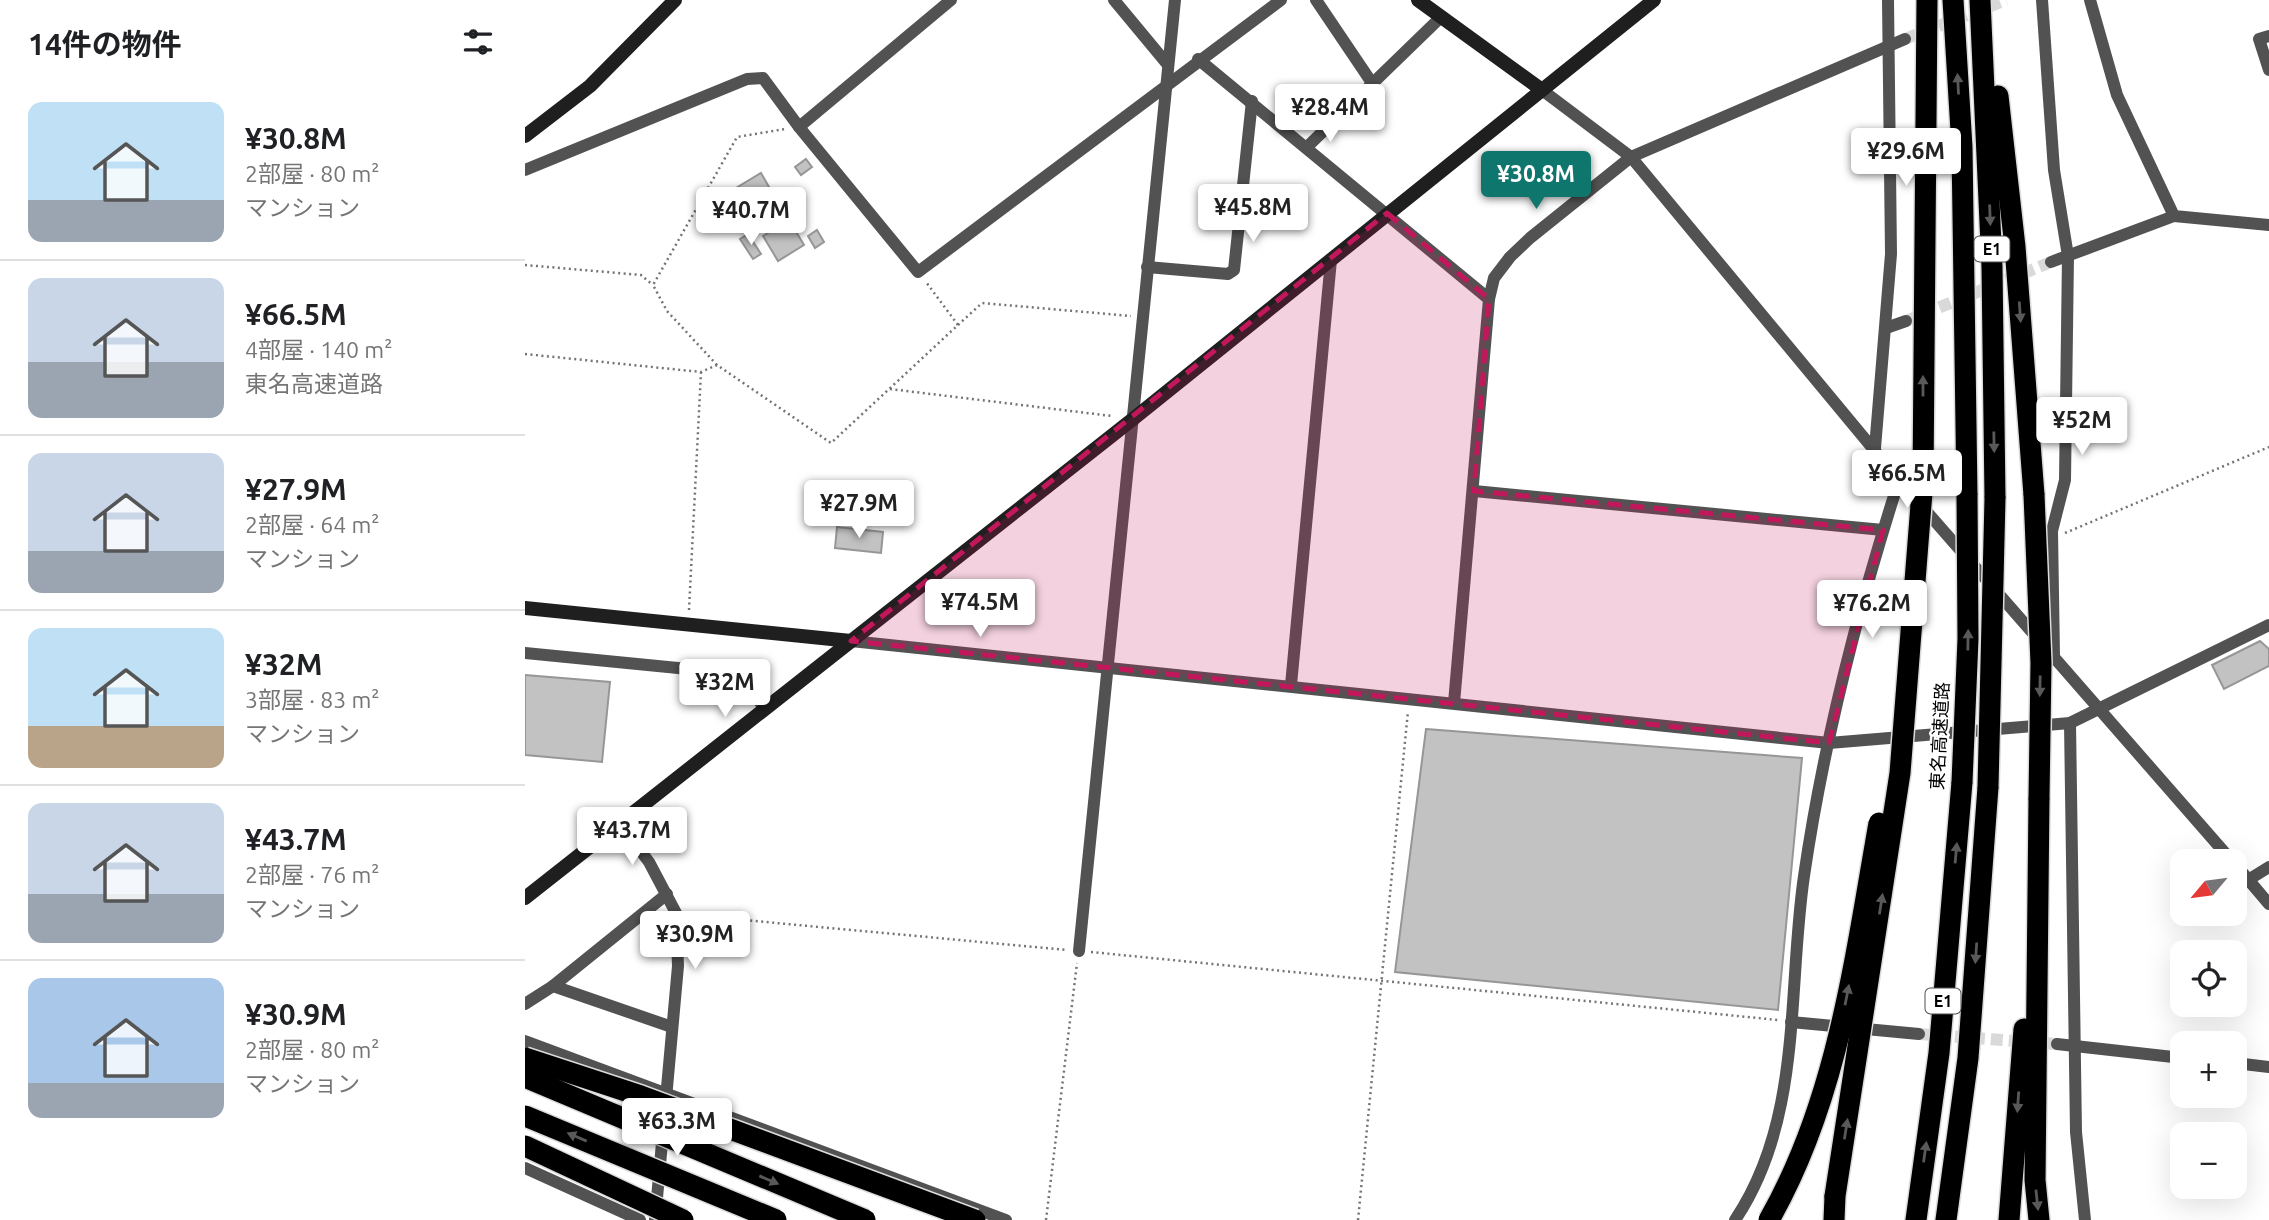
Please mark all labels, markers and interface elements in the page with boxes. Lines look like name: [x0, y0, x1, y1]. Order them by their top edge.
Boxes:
icon: filters: [459, 23, 497, 61]
text: 14件の物件: [28, 27, 182, 61]
one-way arrow: [1953, 72, 1964, 94]
pin: ¥28.4M: [1273, 85, 1387, 144]
text: ¥28.4M: [1291, 94, 1369, 119]
text: ¥30.8M: [245, 121, 347, 155]
pin: ¥29.6M: [1849, 128, 1963, 188]
icon: home: [84, 130, 168, 214]
text: ¥29.6M: [1867, 138, 1945, 163]
pin: ¥30.8M: [1479, 152, 1593, 211]
text: 2部屋 · 80 m²: [245, 161, 379, 186]
text: ¥30.8M: [1497, 161, 1575, 186]
pin: ¥45.8M: [1196, 184, 1310, 244]
pin: ¥40.7M: [694, 188, 808, 247]
text: ¥45.8M: [1214, 194, 1292, 219]
text: マンション: [245, 195, 360, 220]
text: ¥40.7M: [712, 197, 790, 222]
one-way arrow: [1985, 204, 1996, 226]
road number: E1: [1975, 236, 2009, 262]
text: ¥66.5M: [245, 297, 347, 331]
one-way arrow: [2015, 301, 2026, 323]
icon: home: [84, 306, 168, 390]
text: 4部屋 · 140 m²: [245, 337, 392, 362]
text: 東名高速道路: [245, 371, 383, 396]
one-way arrow: [1918, 375, 1929, 397]
pin: ¥52M: [2041, 398, 2123, 457]
text: ¥52M: [2052, 407, 2112, 432]
one-way arrow: [1989, 432, 2000, 454]
pin: ¥66.5M: [1850, 450, 1964, 510]
text: ¥66.5M: [1868, 460, 1946, 485]
text: ¥27.9M: [245, 472, 347, 506]
pin: ¥27.9M: [802, 480, 916, 540]
icon: home: [84, 481, 168, 565]
text: ¥27.9M: [820, 490, 898, 515]
text: 2部屋 · 64 m²: [245, 512, 379, 537]
text: マンション: [245, 546, 360, 571]
pin: ¥74.5M: [923, 580, 1037, 639]
pin: ¥76.2M: [1815, 580, 1929, 640]
text: ¥74.5M: [941, 589, 1019, 614]
text: ¥76.2M: [1833, 590, 1911, 615]
one-way arrow: [1962, 629, 1973, 651]
text: ¥32M: [245, 647, 322, 681]
icon: home: [84, 656, 168, 740]
pin: ¥32M: [684, 660, 766, 719]
text: ¥32M: [695, 669, 755, 694]
one-way arrow: [2035, 675, 2046, 697]
street label: 東名高速道路: [1926, 681, 1952, 790]
text: 3部屋 · 83 m²: [245, 687, 379, 712]
text: マンション: [245, 721, 360, 746]
pin: ¥43.7M: [575, 808, 689, 867]
text: ¥43.7M: [593, 817, 671, 842]
text: ¥43.7M: [245, 822, 347, 856]
icon: home: [84, 831, 168, 915]
one-way arrow: [1951, 842, 1962, 864]
north arrow: [2170, 849, 2247, 926]
map controls: [2170, 849, 2247, 1199]
text: 2部屋 · 76 m²: [245, 862, 379, 887]
one-way arrow: [1876, 893, 1887, 915]
text: マンション: [245, 896, 360, 921]
pin: ¥30.9M: [638, 912, 752, 971]
text: ¥30.9M: [656, 921, 734, 946]
button: locate: [2170, 940, 2247, 1017]
one-way arrow: [1970, 942, 1981, 964]
one-way arrow: [1841, 984, 1852, 1006]
road number: E1: [1925, 988, 1961, 1014]
text: ¥30.9M: [245, 997, 347, 1031]
icon: home: [84, 1006, 168, 1090]
button: +: [2170, 1031, 2247, 1108]
text: 2部屋 · 80 m²: [245, 1037, 379, 1062]
text: マンション: [245, 1071, 360, 1096]
one-way arrow: [2012, 1091, 2023, 1113]
pin: ¥63.3M: [620, 1098, 734, 1158]
text: ¥63.3M: [638, 1108, 716, 1133]
one-way arrow: [1841, 1118, 1852, 1140]
button: −: [2170, 1122, 2247, 1199]
one-way arrow: [567, 1132, 588, 1143]
one-way arrow: [1920, 1141, 1931, 1163]
one-way arrow: [758, 1174, 779, 1185]
one-way arrow: [2032, 1190, 2043, 1212]

